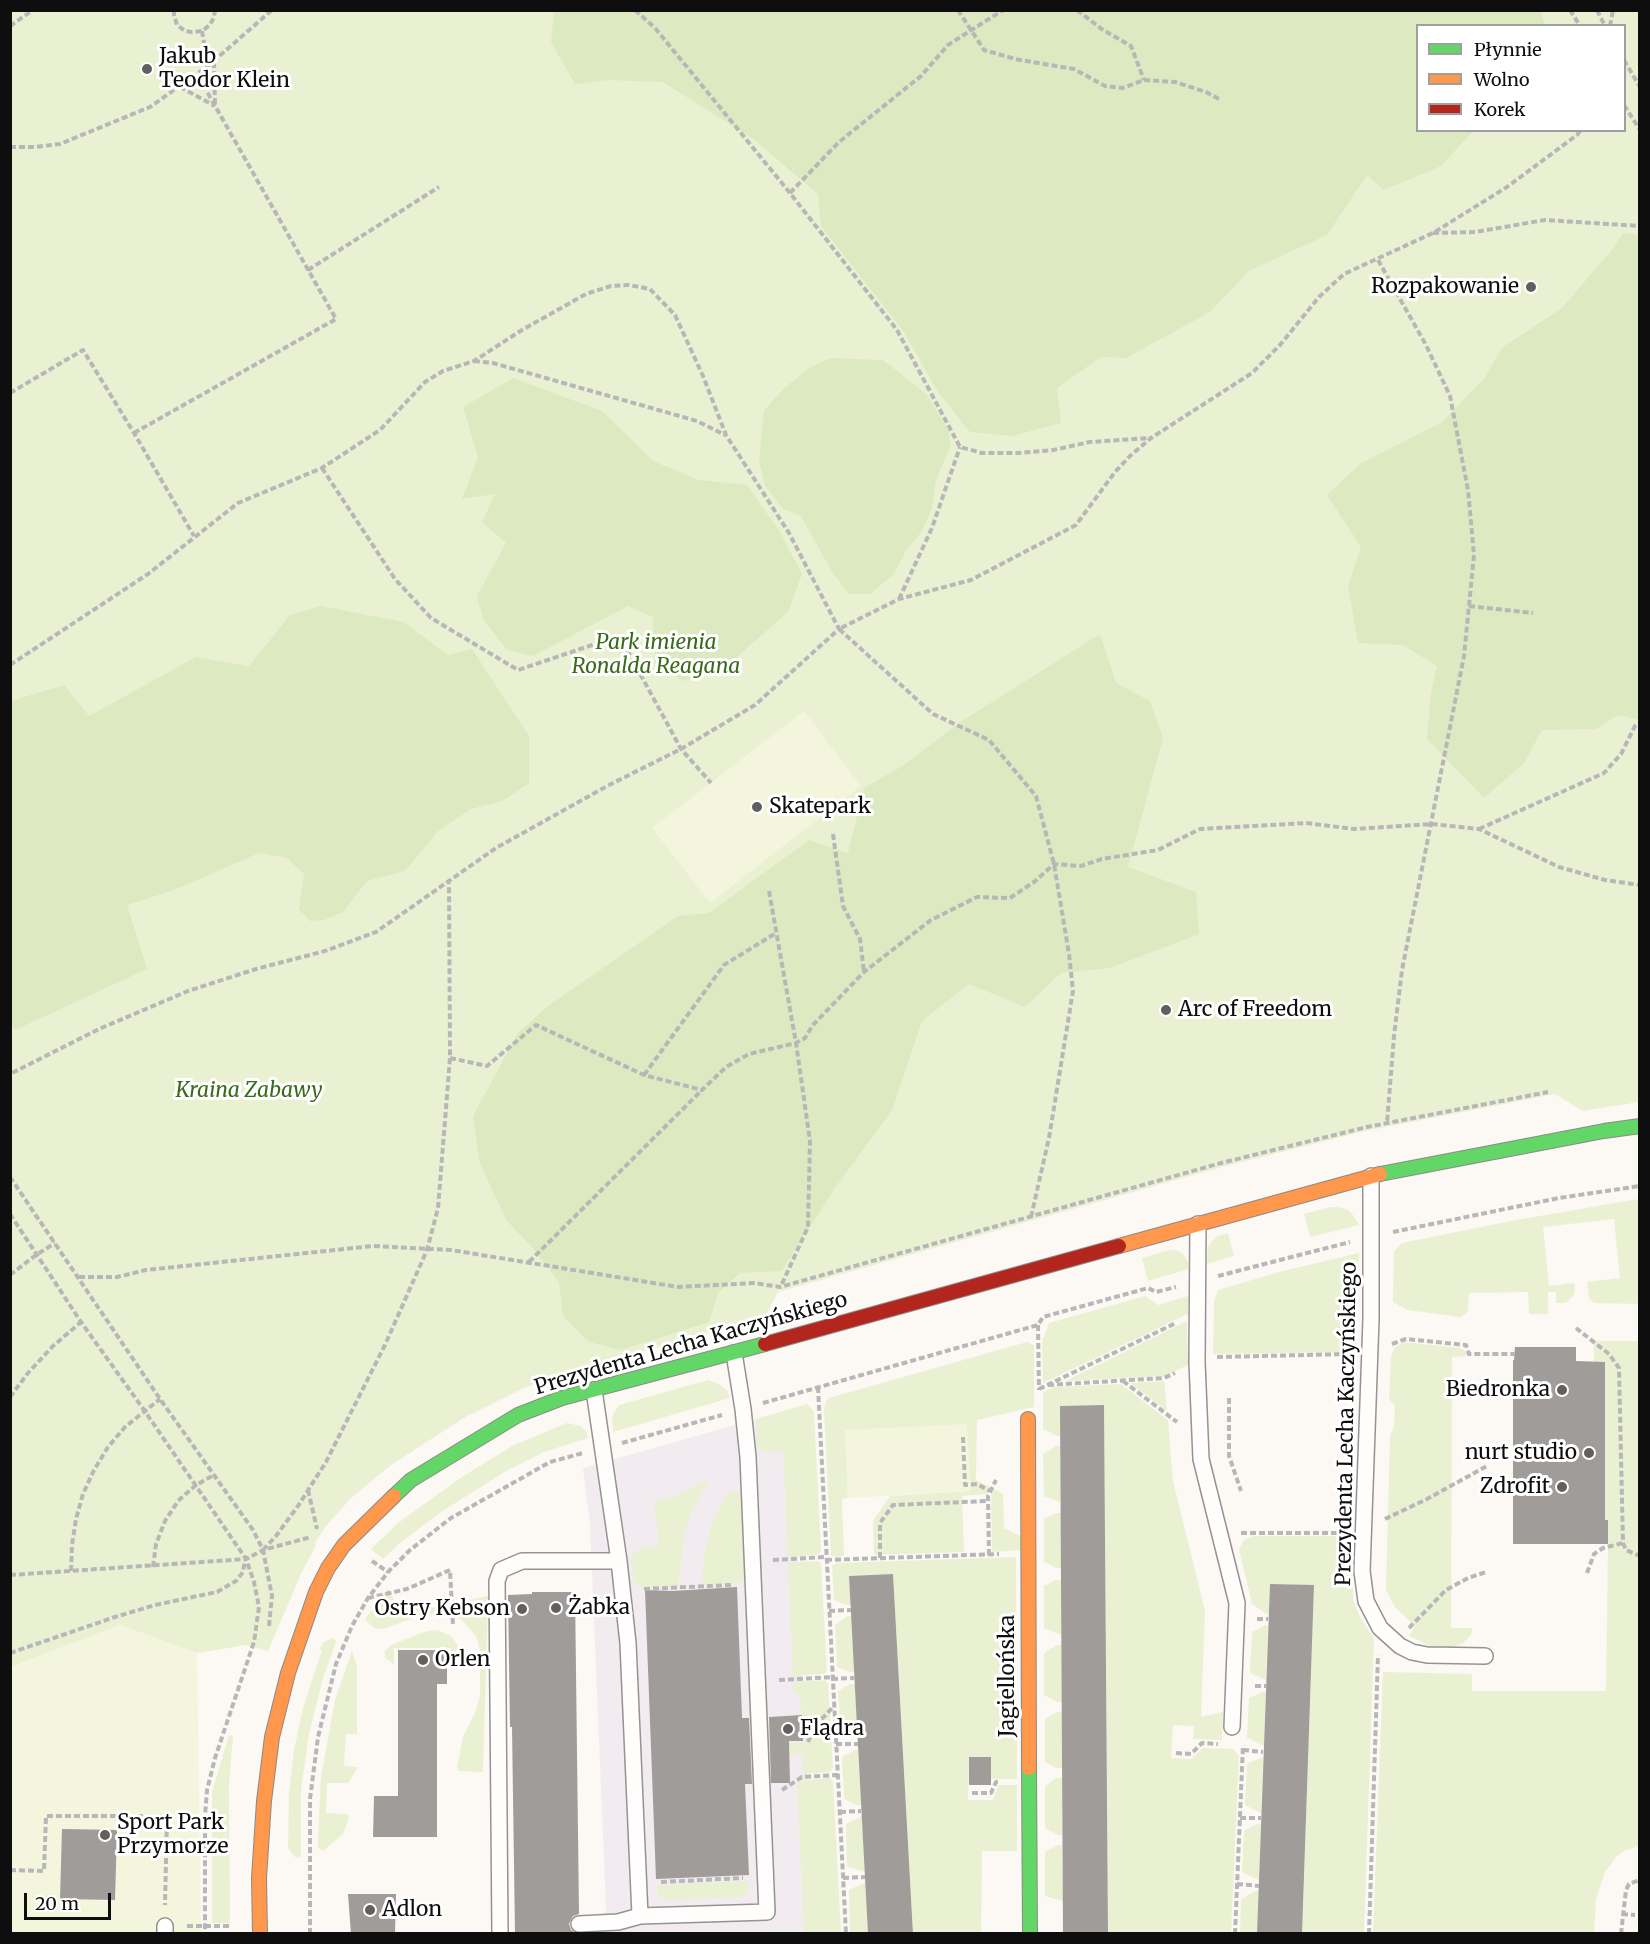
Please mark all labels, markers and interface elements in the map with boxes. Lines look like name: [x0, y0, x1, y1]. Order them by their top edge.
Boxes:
legend: [1416, 24, 1626, 132]
text: Płynnie: [1474, 38, 1542, 61]
place label: Jakub Teodor Klein: [159, 44, 290, 94]
marker: Jakub Teodor Klein: [140, 62, 154, 76]
text: Wolno: [1474, 68, 1530, 91]
text: Korek: [1474, 98, 1525, 121]
place label: Rozpakowanie: [1371, 274, 1519, 300]
marker: Rozpakowanie: [1524, 280, 1538, 294]
park label: Park imienia Ronalda Reagana: [572, 630, 740, 680]
place label: Skatepark: [769, 794, 871, 820]
marker: Skatepark: [750, 800, 764, 814]
place label: Arc of Freedom: [1178, 997, 1332, 1023]
marker: Arc of Freedom: [1159, 1003, 1173, 1017]
park label: Kraina Zabawy: [176, 1078, 322, 1104]
street label: Prezydenta Lecha Kaczyńskiego: [1332, 1262, 1362, 1586]
street label: Prezydenta Lecha Kaczyńskiego: [532, 1287, 850, 1401]
place label: Biedronka: [1446, 1377, 1550, 1403]
marker: Biedronka: [1555, 1383, 1569, 1397]
place label: nurt studio: [1465, 1440, 1577, 1466]
marker: nurt studio: [1582, 1446, 1596, 1460]
place label: Zdrofit: [1480, 1474, 1550, 1500]
marker: Zdrofit: [1555, 1480, 1569, 1494]
place label: Żabka: [568, 1595, 630, 1621]
place label: Ostry Kebson: [375, 1596, 510, 1622]
marker: Żabka: [549, 1601, 563, 1615]
marker: Ostry Kebson: [515, 1602, 529, 1616]
street label: Jagiellońska: [995, 1615, 1021, 1737]
place label: Orlen: [435, 1647, 490, 1673]
marker: Orlen: [416, 1653, 430, 1667]
place label: Flądra: [800, 1716, 864, 1742]
marker: Flądra: [781, 1722, 795, 1736]
place label: Sport Park Przymorze: [117, 1810, 228, 1860]
marker: Sport Park Przymorze: [98, 1828, 112, 1842]
scale bar: [27, 1881, 114, 1919]
text: 20 m: [35, 1892, 79, 1915]
place label: Adlon: [382, 1897, 442, 1923]
marker: Adlon: [363, 1903, 377, 1917]

